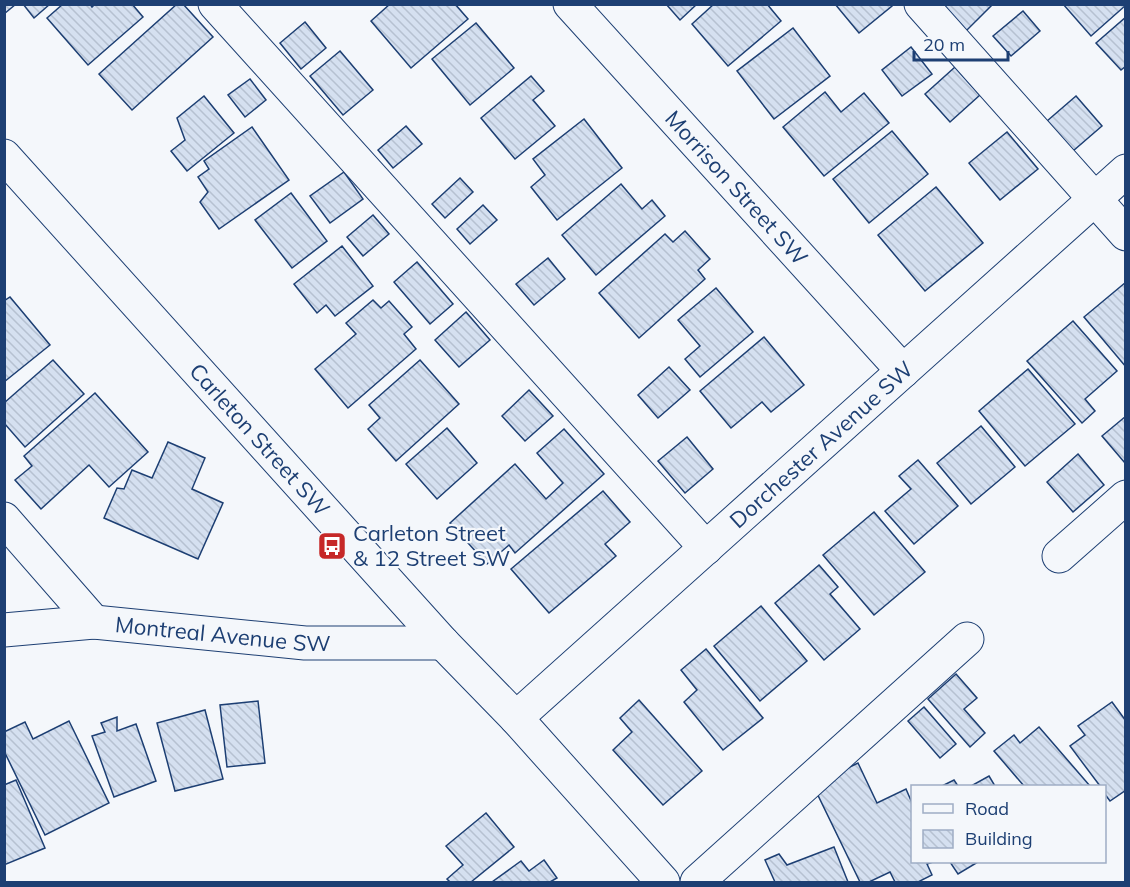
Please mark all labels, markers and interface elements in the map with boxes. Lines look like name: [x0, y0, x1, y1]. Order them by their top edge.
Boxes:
scale bar: [914, 24, 1008, 62]
text: 20 m: [923, 33, 965, 56]
street label: Morrison Street SW: [659, 104, 814, 271]
street label: Dorchester Avenue SW: [724, 355, 919, 534]
street label: Carleton Street SW: [184, 357, 336, 522]
place label: Carleton Street & 12 Street SW: [353, 519, 510, 572]
bus stop icon: Carleton Street & 12 Street SW: [316, 530, 348, 562]
street label: Montreal Avenue SW: [114, 610, 331, 657]
legend: [911, 785, 1106, 863]
text: Road: [965, 797, 1009, 820]
text: Building: [965, 827, 1033, 850]

